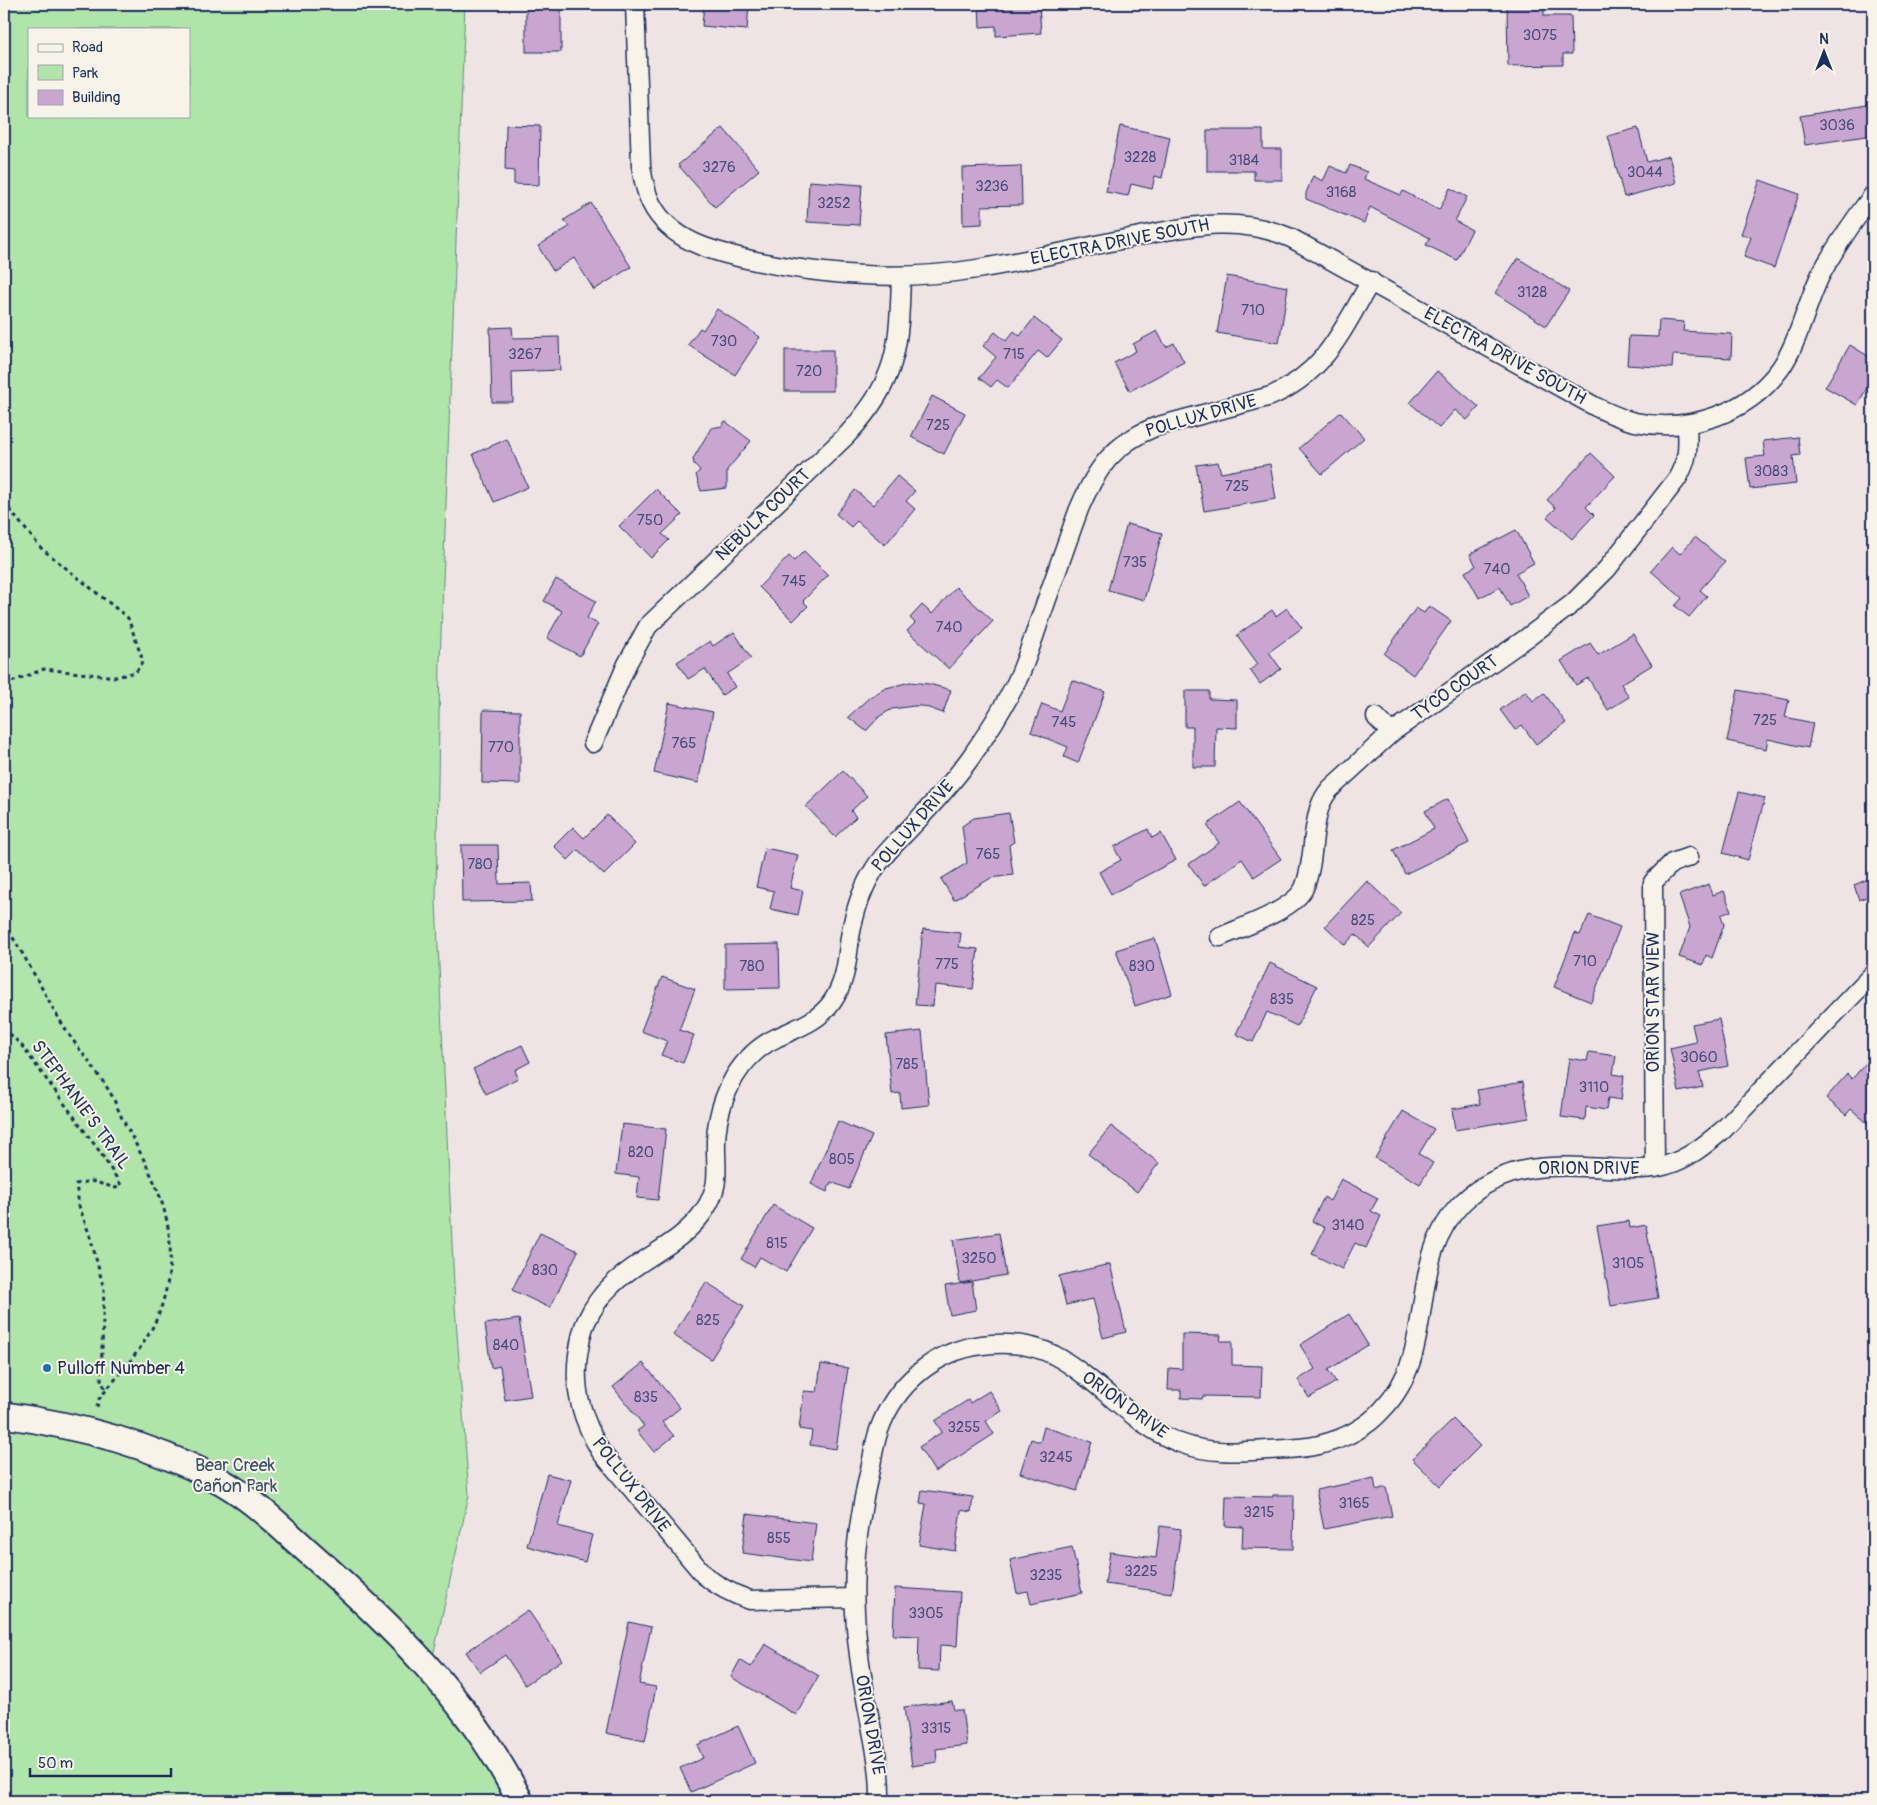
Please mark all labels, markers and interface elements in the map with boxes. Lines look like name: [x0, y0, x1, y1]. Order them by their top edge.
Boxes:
house number: 3075: [1523, 26, 1557, 45]
legend: [28, 28, 190, 118]
north arrow: [1800, 28, 1850, 78]
text: N: [1819, 31, 1829, 48]
text: Road: [72, 38, 103, 57]
text: Park: [72, 64, 99, 83]
text: Building: [72, 88, 120, 107]
house number: 3036: [1819, 116, 1855, 135]
house number: 3228: [1124, 148, 1157, 167]
house number: 3184: [1229, 151, 1260, 170]
house number: 3276: [702, 158, 736, 177]
house number: 3044: [1627, 163, 1663, 182]
house number: 3236: [975, 177, 1009, 196]
house number: 3168: [1326, 183, 1357, 202]
house number: 3252: [817, 194, 851, 213]
street label: ELECTRA DRIVE SOUTH: [1028, 213, 1212, 271]
house number: 3128: [1517, 283, 1548, 302]
house number: 710: [1241, 301, 1265, 320]
street label: ELECTRA DRIVE SOUTH: [1420, 302, 1590, 410]
house number: 730: [711, 332, 737, 351]
house number: 3267: [508, 345, 542, 364]
house number: 715: [1003, 345, 1025, 364]
house number: 720: [796, 362, 822, 381]
street label: POLLUX DRIVE: [1143, 389, 1259, 443]
house number: 725: [926, 416, 950, 435]
house number: 3083: [1754, 462, 1788, 481]
street label: NEBULA COURT: [711, 464, 815, 566]
house number: 725: [1225, 477, 1249, 496]
house number: 750: [637, 511, 663, 530]
house number: 735: [1123, 553, 1147, 572]
house number: 740: [1484, 560, 1510, 579]
house number: 745: [782, 572, 806, 591]
house number: 740: [936, 618, 962, 637]
street label: TYCO COURT: [1407, 650, 1503, 726]
house number: 725: [1753, 711, 1777, 730]
house number: 745: [1052, 713, 1076, 732]
house number: 765: [672, 734, 696, 753]
house number: 770: [488, 738, 514, 757]
street label: POLLUX DRIVE: [867, 775, 959, 877]
house number: 765: [976, 845, 1000, 864]
house number: 780: [467, 855, 493, 874]
house number: 825: [1351, 911, 1375, 930]
street label: ORION STAR VIEW: [1642, 932, 1665, 1072]
house number: 710: [1573, 952, 1597, 971]
house number: 775: [935, 955, 959, 974]
house number: 780: [739, 957, 765, 976]
house number: 830: [1129, 957, 1155, 976]
house number: 835: [1270, 990, 1294, 1009]
street label: STEPHANIE'S TRAIL: [26, 1036, 136, 1174]
house number: 3060: [1680, 1048, 1718, 1067]
house number: 785: [895, 1055, 919, 1074]
house number: 3110: [1579, 1078, 1609, 1097]
house number: 820: [628, 1143, 654, 1162]
house number: 805: [829, 1150, 855, 1169]
street label: ORION DRIVE: [1538, 1157, 1640, 1180]
house number: 3140: [1331, 1216, 1365, 1235]
house number: 815: [766, 1234, 788, 1253]
house number: 3250: [961, 1249, 997, 1268]
house number: 3105: [1612, 1254, 1644, 1273]
house number: 830: [532, 1261, 558, 1280]
house number: 825: [696, 1311, 720, 1330]
house number: 840: [493, 1336, 519, 1355]
place label: Pulloff Number 4: [57, 1357, 186, 1380]
marker: Pulloff Number 4: [41, 1362, 53, 1374]
street label: ORION DRIVE: [1077, 1366, 1173, 1444]
house number: 835: [634, 1388, 658, 1407]
house number: 3255: [947, 1418, 981, 1437]
street label: POLLUX DRIVE: [587, 1433, 675, 1537]
house number: 3245: [1039, 1448, 1073, 1467]
park label: Bear Creek Cañon Park: [193, 1454, 278, 1498]
house number: 3165: [1338, 1494, 1370, 1513]
house number: 3215: [1244, 1503, 1274, 1522]
house number: 855: [767, 1529, 791, 1548]
house number: 3225: [1124, 1562, 1158, 1581]
house number: 3235: [1030, 1566, 1062, 1585]
house number: 3305: [908, 1604, 944, 1623]
street label: ORION DRIVE: [850, 1673, 890, 1777]
house number: 3315: [921, 1719, 951, 1738]
scale bar: [30, 1745, 171, 1777]
text: 50 m: [38, 1754, 73, 1773]

